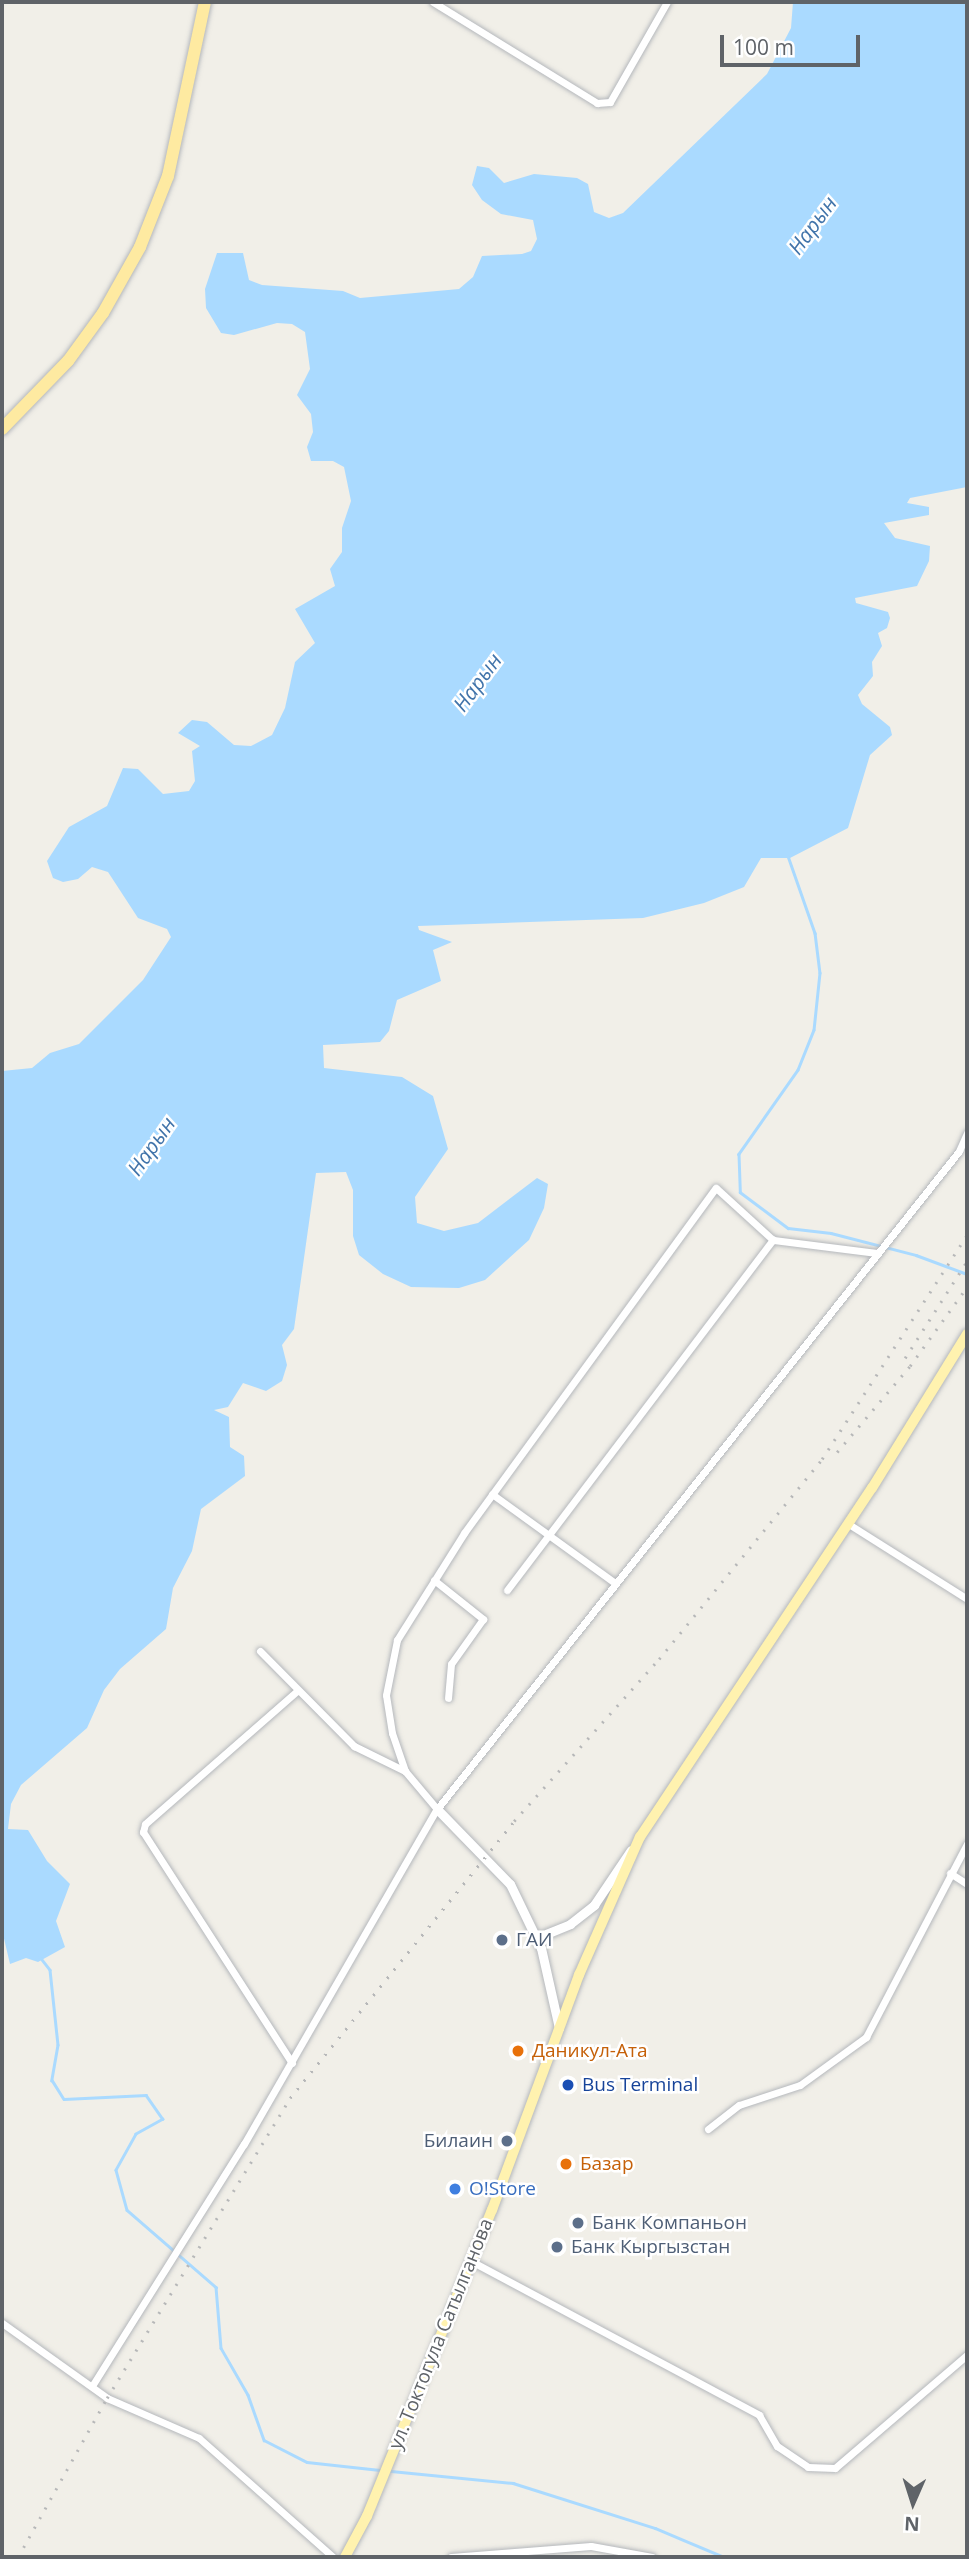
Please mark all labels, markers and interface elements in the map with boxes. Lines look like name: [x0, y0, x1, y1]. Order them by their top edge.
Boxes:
scale bar: [724, 21, 864, 65]
text: 100 m: [733, 33, 794, 61]
water label: Нарын: [782, 191, 842, 259]
water label: Нарын: [447, 648, 507, 716]
water label: Нарын: [122, 1112, 180, 1180]
place label: ГАИ: [516, 1929, 552, 1951]
marker: ГАИ: [494, 1932, 510, 1948]
place label: Даникул-Ата: [532, 2040, 647, 2062]
marker: Даникул-Ата: [510, 2043, 526, 2059]
place label: Bus Terminal: [582, 2074, 698, 2096]
marker: Bus Terminal: [560, 2077, 576, 2093]
place label: Билаин: [424, 2130, 493, 2152]
marker: Билаин: [499, 2133, 515, 2149]
place label: Базар: [580, 2153, 634, 2175]
marker: Базар: [558, 2156, 574, 2172]
place label: O!Store: [469, 2178, 536, 2200]
marker: O!Store: [447, 2181, 463, 2197]
place label: Банк Компаньон: [592, 2212, 747, 2234]
street label: ул. Токтогула Сатылганова: [384, 2215, 498, 2453]
marker: Банк Компаньон: [570, 2215, 586, 2231]
place label: Банк Кыргызстан: [571, 2236, 730, 2258]
marker: Банк Кыргызстан: [549, 2239, 565, 2255]
north arrow: [878, 2468, 948, 2538]
text: N: [904, 2511, 920, 2537]

